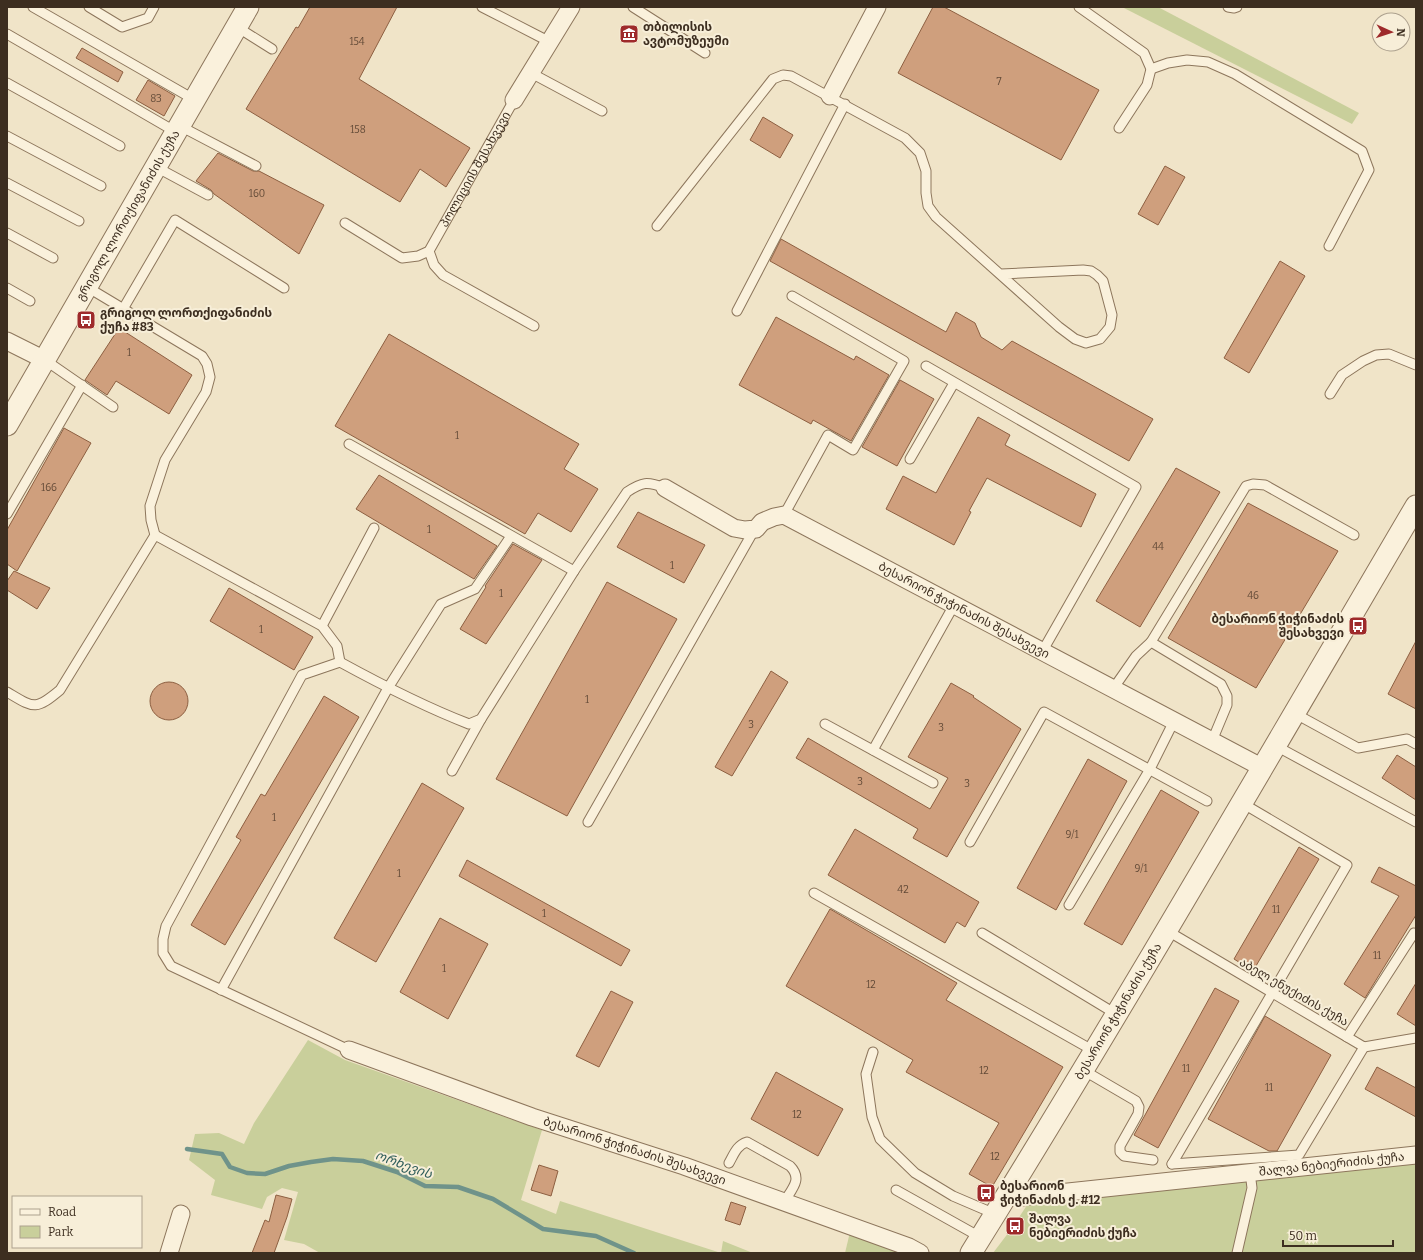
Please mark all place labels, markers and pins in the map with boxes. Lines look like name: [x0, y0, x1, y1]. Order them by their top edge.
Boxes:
place label: თბილისის ავტომუზეუმი: [643, 20, 729, 48]
museum icon: თბილისის ავტომუზეუმი: [618, 23, 640, 45]
place label: გრიგოლ ლორთქიფანიძის ქუჩა #83: [100, 306, 272, 334]
bus stop icon: გრიგოლ ლორთქიფანიძის ქუჩა #83: [75, 309, 97, 331]
place label: ბესარიონ ჭიჭინაძის შესახვევი: [1211, 612, 1344, 640]
bus stop icon: ბესარიონ ჭიჭინაძის შესახვევი: [1347, 615, 1369, 637]
place label: ბესარიონ ჭიჭინაძის ქ. #12: [1000, 1179, 1101, 1207]
bus stop icon: ბესარიონ ჭიჭინაძის ქ. #12: [975, 1182, 997, 1204]
place label: შალვა ნებიერიძის ქუჩა: [1029, 1212, 1137, 1240]
bus stop icon: შალვა ნებიერიძის ქუჩა: [1004, 1215, 1026, 1237]

